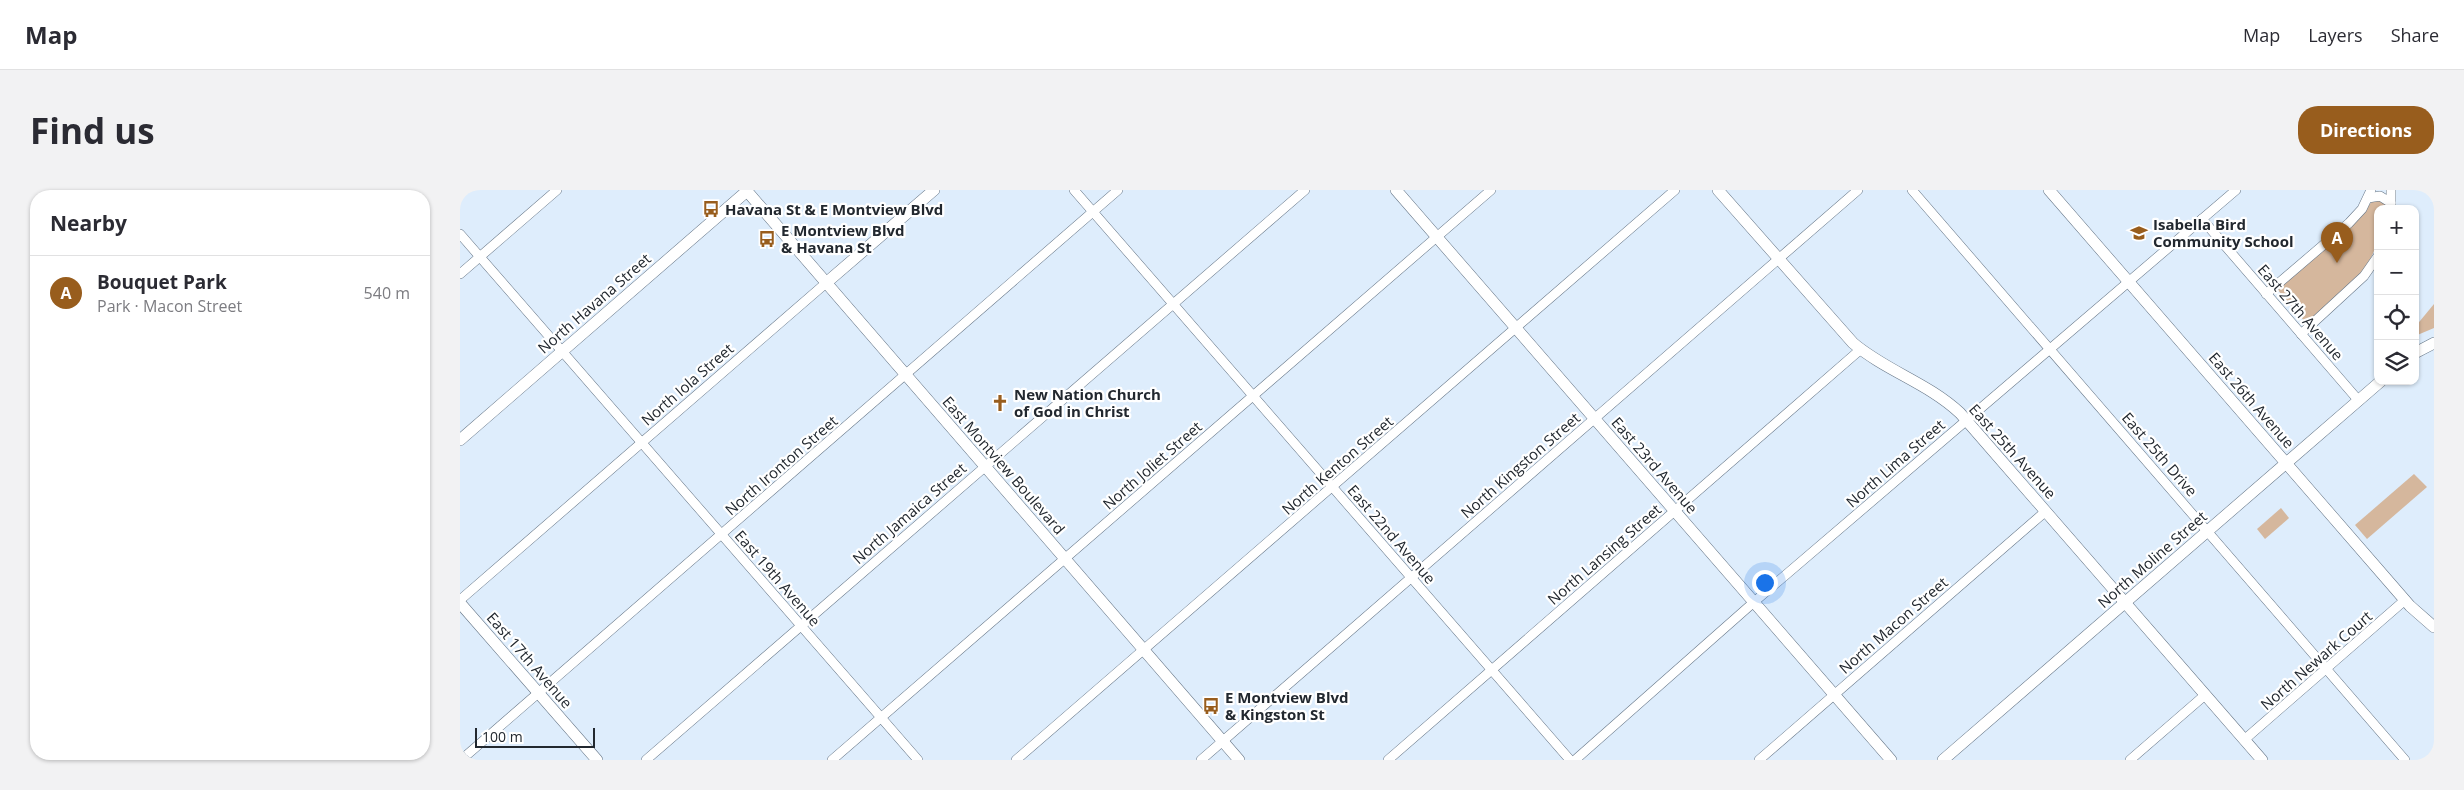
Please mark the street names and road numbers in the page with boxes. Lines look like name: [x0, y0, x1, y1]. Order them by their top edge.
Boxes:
street label: North Havana Street: [533, 248, 655, 358]
street label: East 27th Avenue: [2254, 260, 2348, 364]
street label: North Iola Street: [637, 338, 737, 430]
street label: East 26th Avenue: [2205, 348, 2299, 452]
street label: East Montview Boulevard: [939, 392, 1069, 538]
street label: East 25th Avenue: [1965, 399, 2061, 503]
street label: North Kingston Street: [1456, 408, 1584, 522]
street label: East 25th Drive: [2118, 408, 2202, 500]
street label: North Ironton Street: [721, 411, 841, 519]
street label: North Kenton Street: [1277, 411, 1397, 519]
street label: East 23rd Avenue: [1608, 413, 1702, 517]
street label: North Lima Street: [1841, 415, 1949, 511]
street label: North Joliet Street: [1098, 416, 1206, 514]
street label: North Jamaica Street: [848, 458, 970, 568]
street label: East 22nd Avenue: [1344, 480, 1440, 588]
street label: North Lansing Street: [1543, 499, 1665, 609]
street label: North Moline Street: [2093, 506, 2211, 612]
street label: East 19th Avenue: [731, 526, 825, 630]
street label: North Macon Street: [1834, 572, 1952, 678]
street label: North Newark Court: [2256, 606, 2376, 714]
street label: East 17th Avenue: [483, 608, 577, 712]

